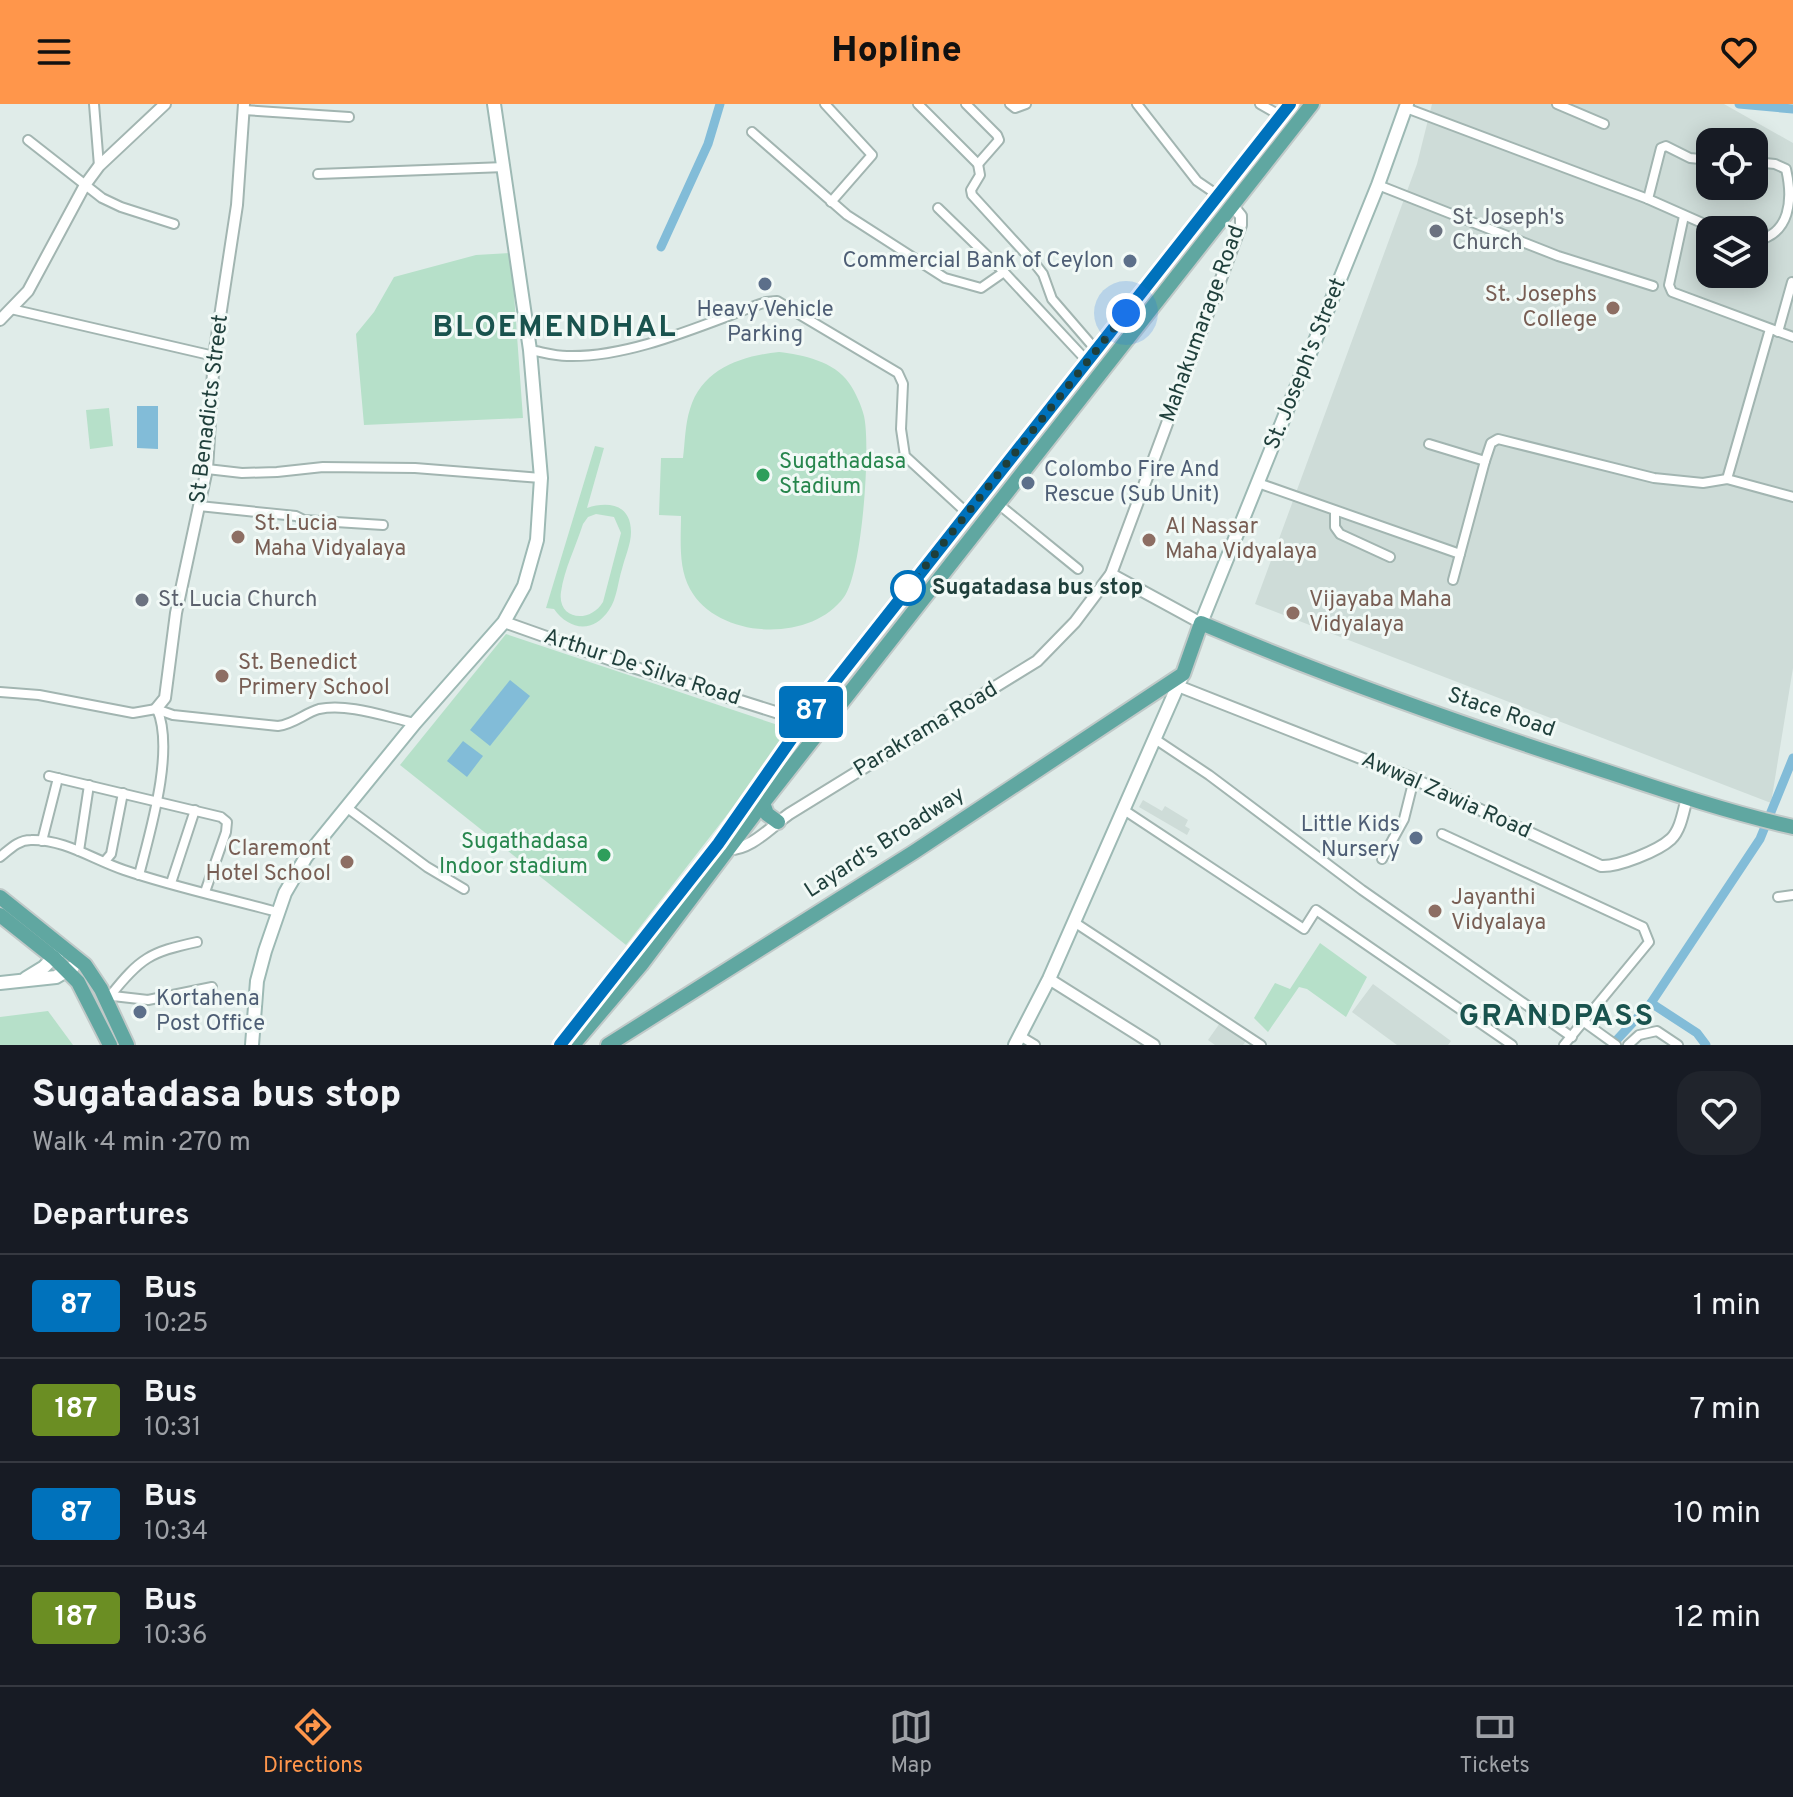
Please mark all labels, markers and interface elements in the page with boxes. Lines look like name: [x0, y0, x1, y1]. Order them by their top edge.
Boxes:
text: Hopline: [831, 29, 962, 75]
icon: menu: [32, 30, 76, 74]
icon: heart: [1717, 30, 1761, 74]
map controls: [1696, 128, 1768, 288]
button: locate: [1696, 128, 1768, 200]
place label: St Joseph's Church: [1452, 205, 1565, 257]
button: layers: [1696, 216, 1768, 288]
street label: Mahakumarage Road: [1155, 222, 1251, 426]
marker: St Joseph's Church: [1427, 222, 1445, 240]
place label: Commercial Bank of Ceylon: [842, 248, 1114, 275]
marker: Commercial Bank of Ceylon: [1121, 252, 1139, 270]
street label: St. Joseph's Street: [1259, 274, 1353, 454]
marker: Heavy Vehicle Parking: [756, 275, 774, 293]
place label: St. Josephs College: [1485, 282, 1597, 334]
your location: [1106, 293, 1146, 333]
place label: Heavy Vehicle Parking: [696, 297, 834, 349]
marker: St. Josephs College: [1604, 299, 1622, 317]
district label: BLOEMENDHAL: [433, 310, 677, 347]
street label: St Benadicts Street: [185, 313, 235, 505]
place label: Sugathadasa Stadium: [779, 449, 906, 501]
place label: Colombo Fire And Rescue (Sub Unit): [1044, 457, 1220, 509]
marker: Sugathadasa Stadium: [754, 466, 772, 484]
marker: Colombo Fire And Rescue (Sub Unit): [1019, 474, 1037, 492]
place label: St. Lucia Maha Vidyalaya: [254, 511, 406, 563]
place label: Al Nassar Maha Vidyalaya: [1165, 514, 1317, 566]
marker: St. Lucia Maha Vidyalaya: [229, 528, 247, 546]
marker: Al Nassar Maha Vidyalaya: [1140, 531, 1158, 549]
marker: Sugatadasa bus stop: [891, 571, 925, 605]
place label: Sugatadasa bus stop: [932, 575, 1143, 602]
place label: St. Lucia Church: [158, 587, 317, 614]
place label: Vijayaba Maha Vidyalaya: [1309, 587, 1452, 639]
marker: St. Lucia Church: [133, 591, 151, 609]
marker: Vijayaba Maha Vidyalaya: [1284, 604, 1302, 622]
street label: Arthur De Silva Road: [540, 623, 744, 713]
place label: St. Benedict Primery School: [238, 650, 390, 702]
marker: St. Benedict Primery School: [213, 667, 231, 685]
street label: Parakrama Road: [849, 676, 1003, 784]
street label: Stace Road: [1444, 682, 1558, 744]
line badge: 87: [775, 686, 847, 738]
text: 87: [795, 694, 827, 730]
street label: Awwal Zawia Road: [1357, 747, 1535, 845]
street label: Layard's Broadway: [800, 781, 970, 905]
place label: Little Kids Nursery: [1301, 812, 1400, 864]
place label: Sugathadasa Indoor stadium: [439, 829, 588, 881]
marker: Little Kids Nursery: [1407, 829, 1425, 847]
place label: Claremont Hotel School: [205, 836, 331, 888]
marker: Sugathadasa Indoor stadium: [595, 846, 613, 864]
marker: Claremont Hotel School: [338, 853, 356, 871]
place label: Jayanthi Vidyalaya: [1451, 885, 1546, 937]
marker: Jayanthi Vidyalaya: [1426, 902, 1444, 920]
place label: Kortahena Post Office: [156, 986, 265, 1038]
district label: GRANDPASS: [1459, 999, 1655, 1036]
marker: Kortahena Post Office: [131, 1003, 149, 1021]
button: heart: [1677, 1071, 1761, 1155]
text: Sugatadasa bus stop: [32, 1072, 401, 1121]
text: Walk · 4 min · 270 m: [32, 1127, 251, 1160]
text: Departures: [32, 1198, 190, 1235]
text: Bus: [144, 1271, 197, 1308]
text: 87: [60, 1288, 92, 1324]
text: 1 min: [1693, 1288, 1761, 1325]
text: 10:25: [144, 1308, 208, 1341]
text: Bus: [144, 1375, 197, 1412]
text: 187: [54, 1392, 98, 1428]
text: 7 min: [1690, 1392, 1761, 1429]
text: 10:31: [144, 1412, 202, 1445]
text: Bus: [144, 1479, 197, 1516]
text: 87: [60, 1496, 92, 1532]
text: 10 min: [1674, 1496, 1761, 1533]
text: 10:34: [144, 1516, 208, 1549]
text: Bus: [144, 1583, 197, 1620]
text: 187: [54, 1600, 98, 1636]
text: 12 min: [1674, 1600, 1761, 1637]
text: 10:36: [144, 1620, 207, 1653]
tab: Directions: [263, 1705, 363, 1780]
tab: Map: [889, 1705, 933, 1780]
tab: Tickets: [1459, 1705, 1530, 1780]

